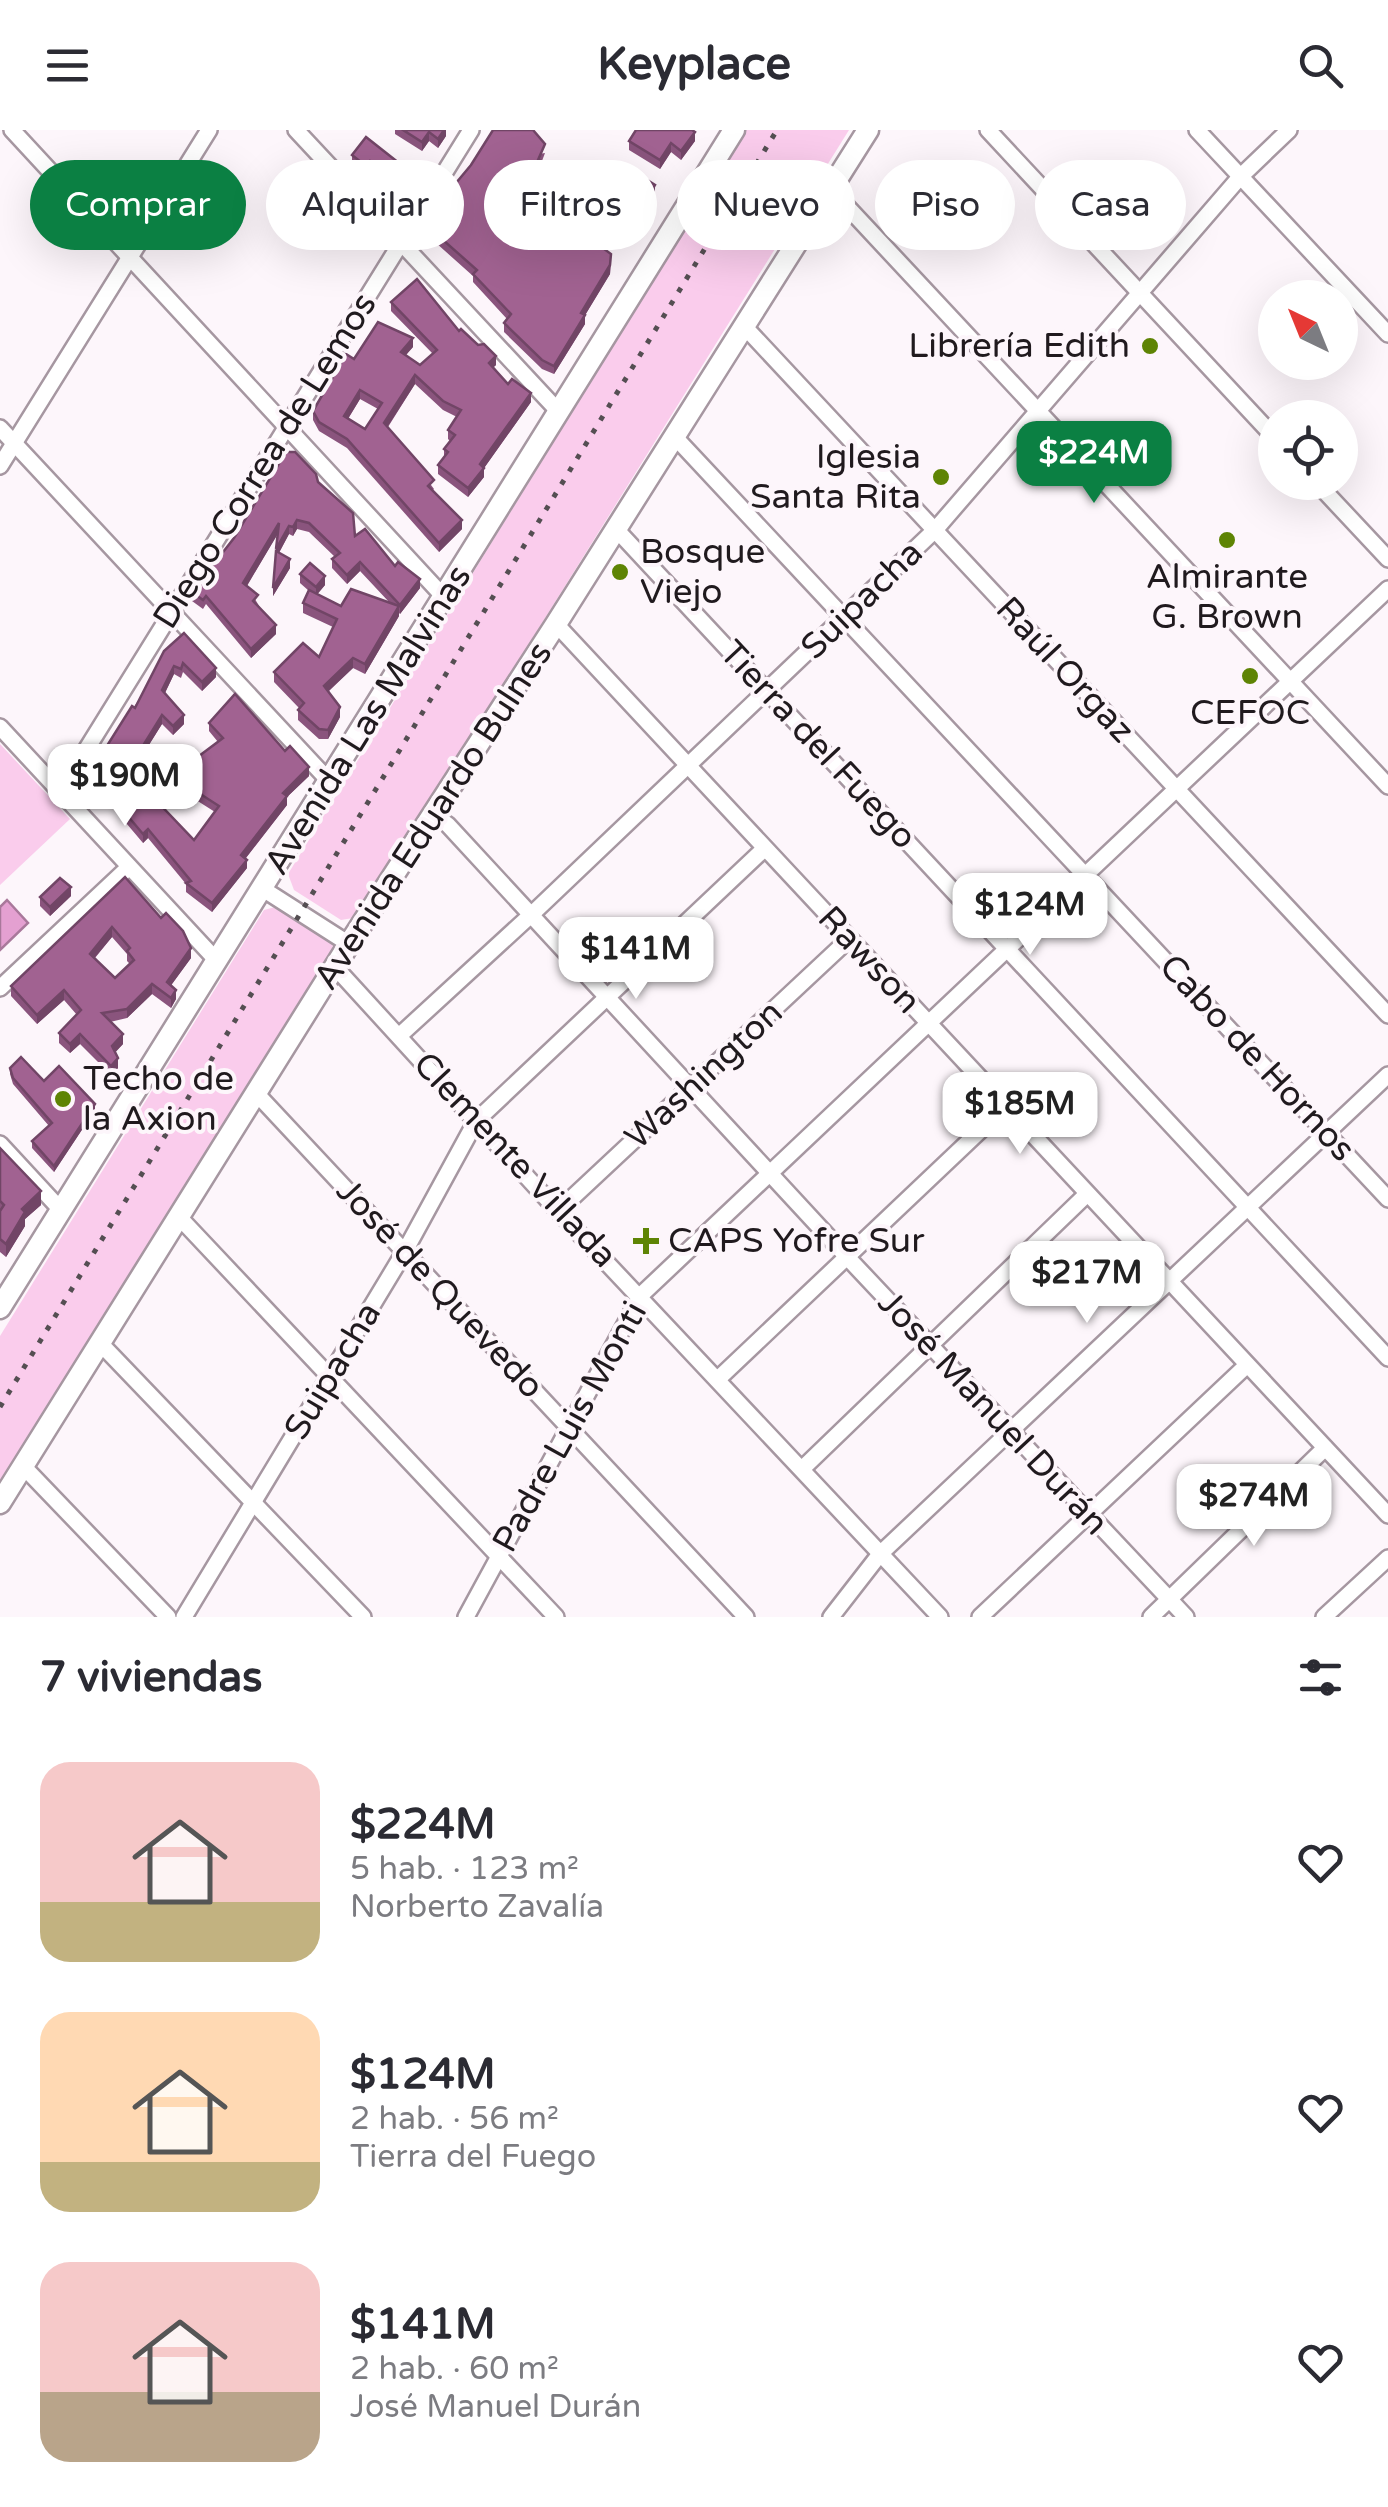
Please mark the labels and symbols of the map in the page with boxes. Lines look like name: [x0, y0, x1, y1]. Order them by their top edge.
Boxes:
north arrow: [1258, 280, 1358, 380]
street label: Diego Correa de Lemos: [144, 285, 386, 637]
place label: Librería Edith: [908, 325, 1130, 367]
marker: Librería Edith: [1139, 335, 1161, 357]
pin: $224M: [1024, 421, 1164, 506]
place label: Iglesia Santa Rita: [750, 436, 921, 518]
marker: Iglesia Santa Rita: [930, 466, 952, 488]
marker: Almirante G. Brown: [1216, 529, 1238, 551]
place label: Bosque Viejo: [640, 531, 765, 613]
street label: Suipacha: [793, 532, 931, 668]
place label: Almirante G. Brown: [1146, 556, 1308, 638]
street label: Avenida Las Malvinas: [256, 558, 480, 882]
marker: Bosque Viejo: [609, 561, 631, 583]
street label: Raúl Orgaz: [987, 588, 1143, 752]
street label: Tierra del Fuego: [711, 632, 925, 858]
street label: Avenida Eduardo Bulnes: [305, 634, 561, 998]
marker: CEFOC: [1239, 665, 1261, 687]
place label: CEFOC: [1190, 692, 1310, 734]
pin: $190M: [55, 744, 195, 829]
pin: $124M: [960, 873, 1100, 958]
street label: Rawson: [809, 898, 929, 1022]
pin: $141M: [566, 917, 706, 1002]
street label: Cabo de Hornos: [1150, 946, 1364, 1170]
street label: Washington: [617, 992, 791, 1158]
street label: Clemente Villada: [404, 1044, 626, 1276]
place label: Techo de la Axion: [83, 1058, 234, 1140]
pin: $185M: [950, 1072, 1090, 1157]
marker: Techo de la Axion: [52, 1088, 74, 1110]
street label: José de Quevedo: [327, 1171, 553, 1407]
place label: CAPS Yofre Sur: [668, 1220, 925, 1262]
marker: CAPS Yofre Sur: [633, 1228, 659, 1254]
pin: $217M: [1017, 1241, 1157, 1326]
street label: José Manuel Durán: [869, 1282, 1117, 1544]
street label: Padre Luis Monti: [484, 1294, 656, 1560]
street label: Suipacha: [276, 1295, 390, 1447]
pin: $274M: [1184, 1464, 1324, 1549]

